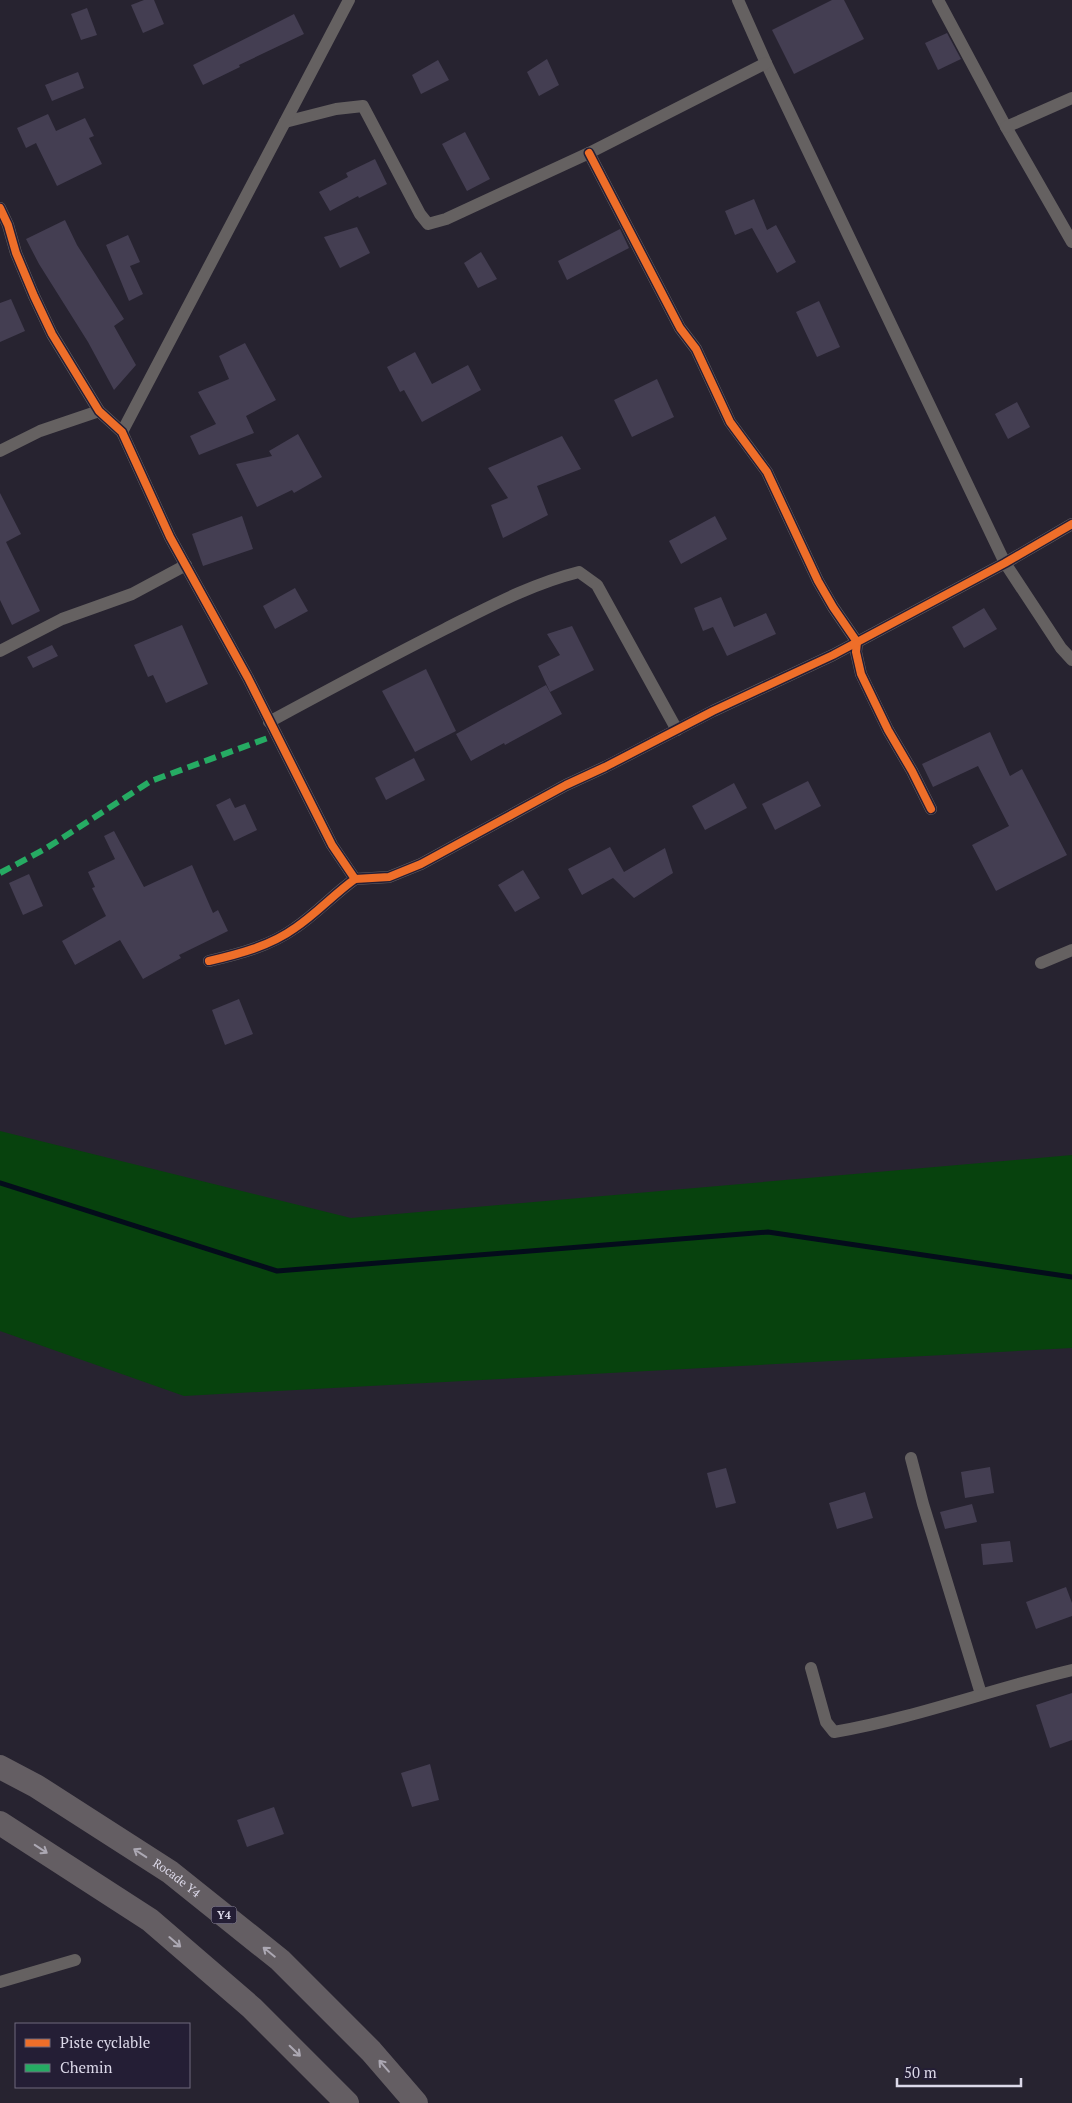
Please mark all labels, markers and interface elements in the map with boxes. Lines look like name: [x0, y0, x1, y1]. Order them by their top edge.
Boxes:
one-way arrow: [34, 1844, 48, 1855]
one-way arrow: [133, 1848, 147, 1858]
street label: Rocade Y4: [150, 1855, 204, 1901]
road number: Y4: [212, 1906, 236, 1924]
one-way arrow: [168, 1936, 181, 1947]
one-way arrow: [263, 1946, 276, 1957]
legend: [15, 2023, 190, 2088]
text: Piste cyclable: [60, 2032, 150, 2052]
one-way arrow: [289, 2044, 301, 2057]
scale bar: [897, 2056, 1021, 2088]
text: Chemin: [60, 2057, 112, 2077]
one-way arrow: [379, 2060, 390, 2073]
text: 50 m: [904, 2062, 937, 2082]

